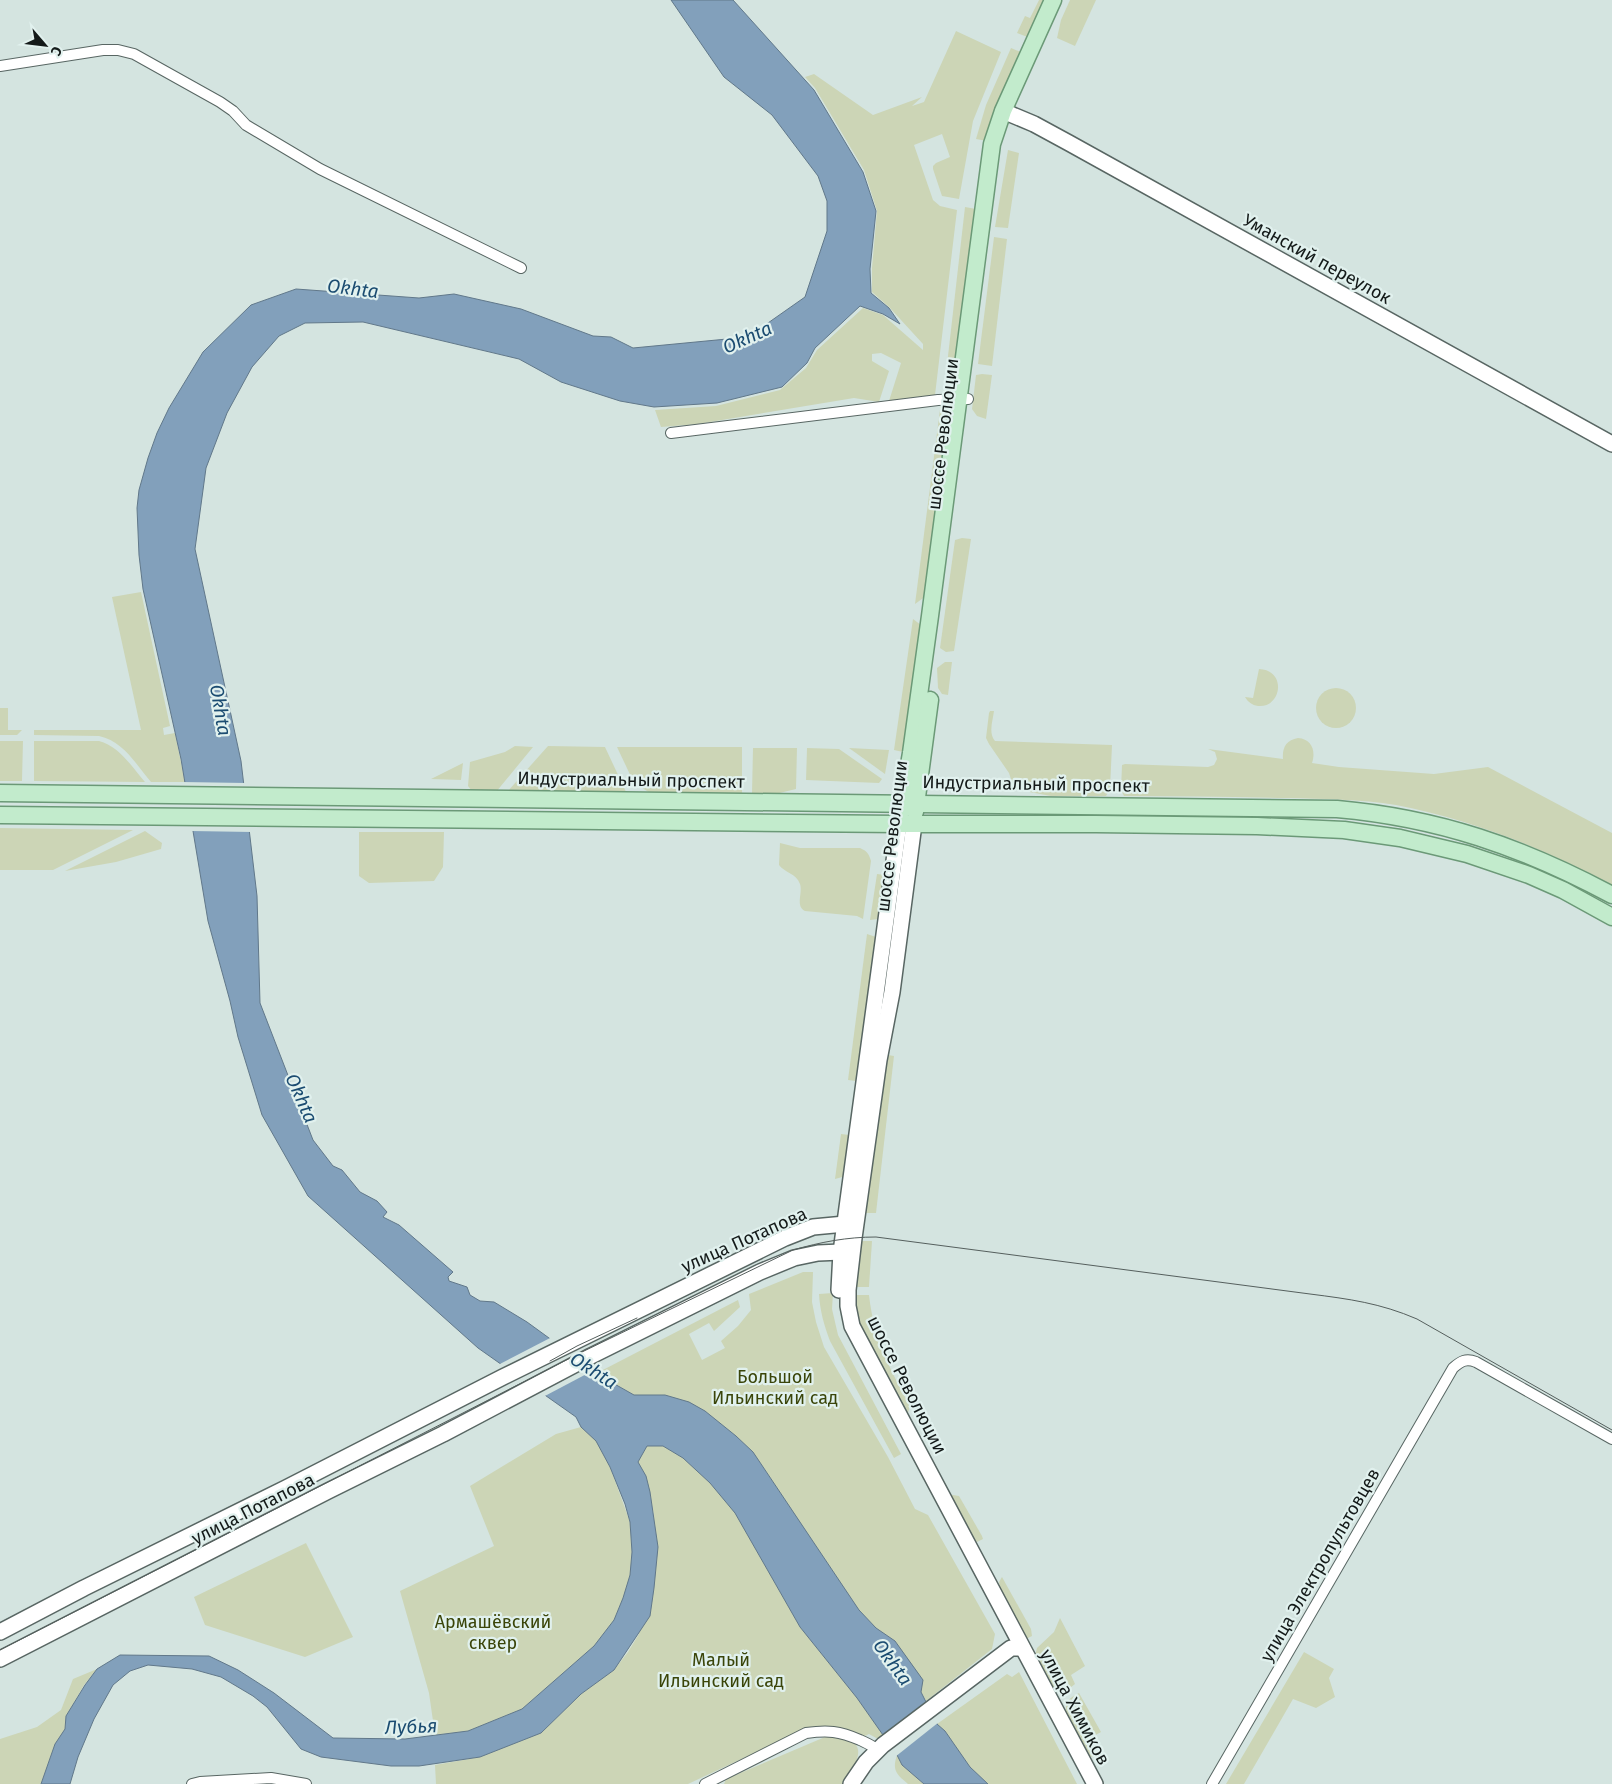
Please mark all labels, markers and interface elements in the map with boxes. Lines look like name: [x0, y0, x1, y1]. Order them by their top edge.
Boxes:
north arrow: [20, 20, 70, 70]
text: С: [47, 43, 65, 58]
street label: Уманский переулок: [1239, 209, 1395, 309]
water label: Okhta: [326, 274, 380, 303]
water label: Okhta: [719, 316, 775, 358]
street label: шоссе Революции: [923, 357, 963, 511]
water label: Okhta: [205, 683, 236, 737]
street label: шоссе Революции: [872, 759, 912, 913]
street label: Индустриальный проспект: [517, 767, 746, 793]
street label: Индустриальный проспект: [922, 771, 1151, 797]
water label: Okhta: [281, 1070, 323, 1126]
street label: улица Потапова: [678, 1202, 810, 1278]
street label: шоссе Революции: [863, 1312, 951, 1458]
water label: Okhta: [566, 1347, 622, 1394]
park label: Большой Ильинский сад: [712, 1366, 838, 1409]
street label: улица Электропультовцев: [1255, 1464, 1385, 1666]
street label: улица Потапова: [188, 1469, 318, 1549]
park label: Армашёвский сквер: [435, 1611, 551, 1654]
water label: Okhta: [868, 1635, 917, 1690]
street label: улица Химиков: [1035, 1645, 1115, 1769]
park label: Малый Ильинский сад: [658, 1649, 784, 1692]
water label: Лубья: [383, 1714, 438, 1739]

